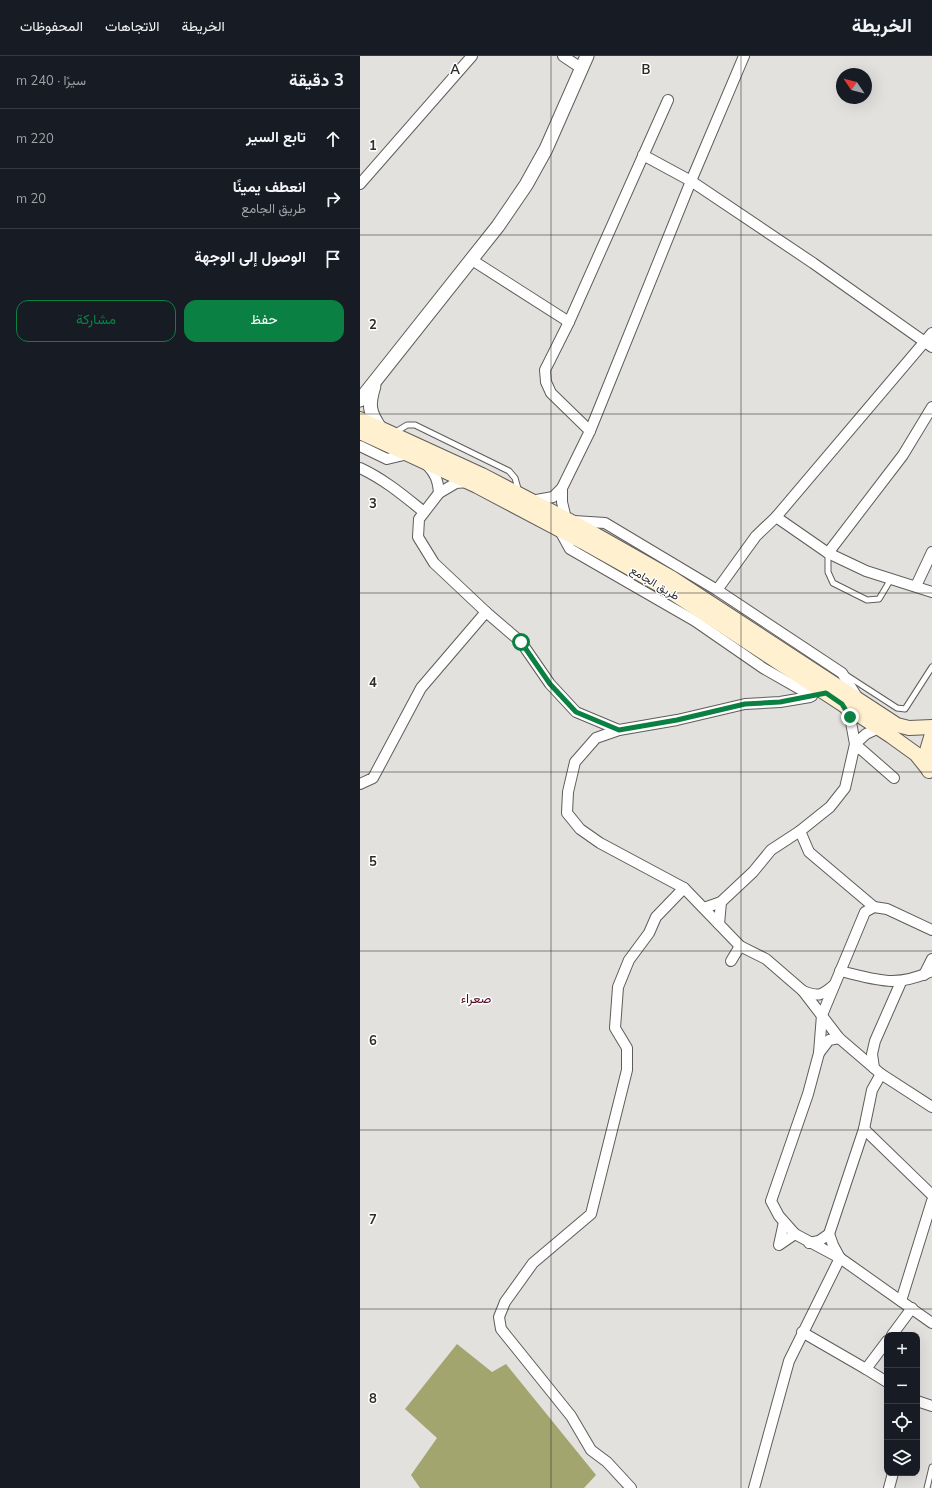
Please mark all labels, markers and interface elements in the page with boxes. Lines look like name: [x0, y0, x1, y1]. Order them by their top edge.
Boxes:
text: الخريطة: [852, 13, 912, 39]
text: المحفوظات: [20, 17, 83, 36]
text: الاتجاهات: [105, 17, 159, 36]
text: الخريطة: [181, 17, 225, 36]
text: A: [450, 61, 460, 79]
text: B: [642, 61, 651, 79]
north arrow: [836, 68, 872, 104]
text: 3 دقيقة: [289, 69, 344, 92]
text: سيرًا · 240 m: [16, 72, 86, 90]
text: تابع السير: [246, 127, 306, 147]
icon: ahead: [322, 128, 344, 150]
text: 220 m: [16, 130, 54, 148]
text: 1: [369, 137, 377, 155]
text: انعطف يمينًا: [233, 177, 306, 197]
icon: right: [322, 188, 344, 210]
text: 20 m: [16, 190, 46, 208]
text: طريق الجامع: [241, 200, 306, 218]
text: الوصول إلى الوجهة: [194, 247, 306, 267]
icon: arrive: [322, 248, 344, 270]
button: مشاركة: [16, 300, 176, 342]
button: حفظ: [184, 300, 344, 342]
text: 2: [369, 316, 377, 334]
text: 3: [369, 495, 377, 513]
street label: طريق الجامع: [627, 563, 682, 604]
route start: [512, 633, 530, 651]
text: 4: [369, 674, 377, 692]
route end: [841, 708, 859, 726]
text: 5: [369, 853, 377, 871]
district label: صعراء: [461, 990, 491, 1008]
text: 6: [369, 1032, 377, 1050]
text: 7: [369, 1211, 377, 1229]
map controls: [884, 1332, 920, 1476]
button: +: [884, 1332, 920, 1368]
button: −: [884, 1368, 920, 1404]
text: 8: [369, 1390, 377, 1408]
button: locate: [884, 1404, 920, 1440]
button: layers: [884, 1440, 920, 1476]

